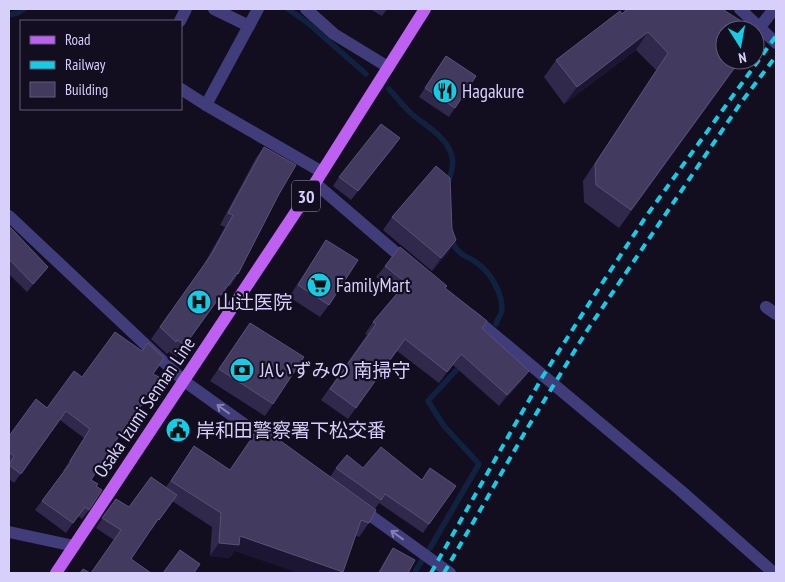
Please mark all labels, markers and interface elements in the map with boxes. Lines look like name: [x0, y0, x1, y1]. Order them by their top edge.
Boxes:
legend: [20, 20, 182, 110]
north arrow: [715, 20, 765, 70]
text: Road: [65, 30, 91, 49]
text: N: [737, 48, 748, 67]
text: Railway: [65, 55, 106, 74]
restaurant icon: Hagakure: [432, 78, 458, 104]
place label: Hagakure: [462, 79, 524, 103]
text: Building: [65, 80, 108, 99]
road number: 30: [292, 180, 320, 212]
supermarket icon: FamilyMart: [306, 272, 332, 298]
place label: FamilyMart: [336, 273, 411, 297]
hospital icon: 山辻医院: [186, 289, 212, 315]
place label: 山辻医院: [216, 290, 292, 314]
street label: Osaka Izumi Sennan Line: [88, 332, 200, 482]
bank icon: JAいずみの 南掃守: [229, 357, 255, 383]
place label: JAいずみの 南掃守: [259, 358, 411, 382]
one-way arrow: [216, 404, 230, 414]
public building icon: 岸和田警察署下松交番: [165, 417, 191, 443]
place label: 岸和田警察署下松交番: [196, 418, 386, 442]
one-way arrow: [390, 530, 404, 540]

